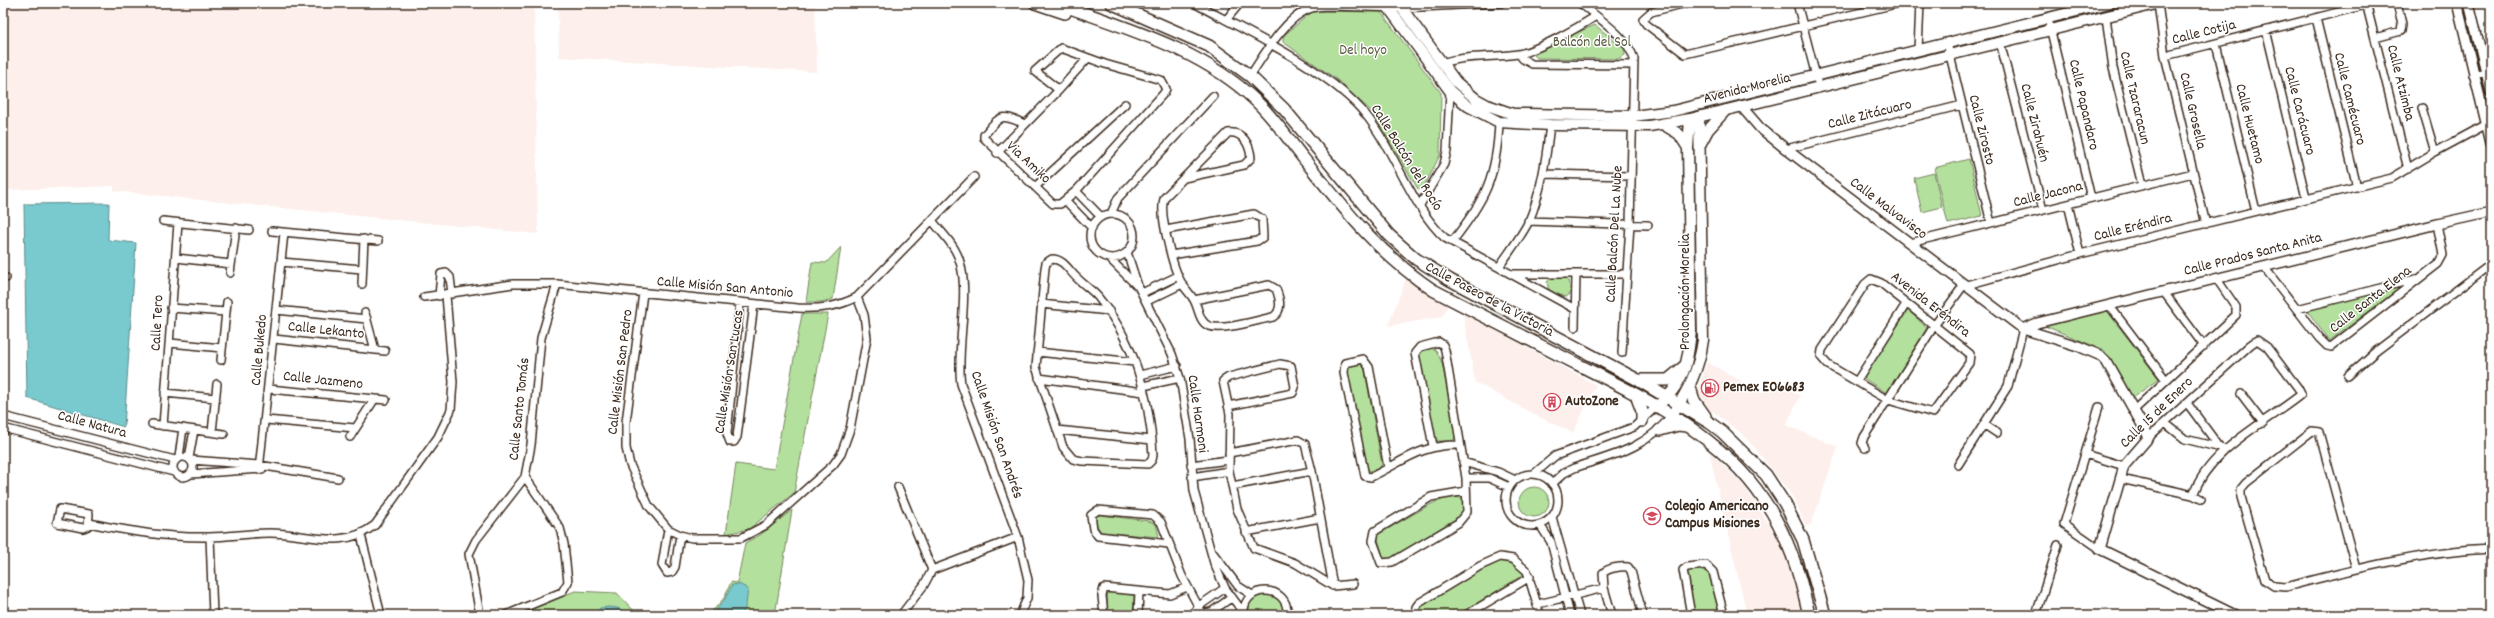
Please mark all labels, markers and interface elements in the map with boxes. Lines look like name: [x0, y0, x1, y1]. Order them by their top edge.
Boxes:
street label: Calle Cotija: [2170, 14, 2239, 52]
park label: Balcón del Sol: [1553, 32, 1632, 54]
park label: Del hoyo: [1339, 40, 1387, 62]
street label: Calle Atzimba: [2380, 43, 2420, 124]
street label: Calle Tzararacun: [2113, 49, 2155, 147]
street label: Calle Camécuaro: [2327, 50, 2371, 148]
street label: Calle Papandaro: [2062, 57, 2104, 153]
street label: Calle Carácuaro: [2277, 64, 2321, 158]
street label: Avenida Morelia: [1701, 67, 1794, 110]
street label: Calle Grosella: [2172, 70, 2212, 153]
street label: Calle Zirahuén: [2014, 81, 2054, 165]
street label: Calle Huetamo: [2228, 82, 2270, 167]
street label: Calle Zirosto: [1962, 93, 2000, 168]
street label: Calle Zitácuaro: [1826, 94, 1915, 136]
street label: Calle Balcón del Rocío: [1364, 100, 1448, 216]
street label: Via Amiko: [1001, 136, 1056, 190]
street label: Calle Balcón Del La Nube: [1600, 164, 1630, 303]
street label: Calle Malvavisco: [1845, 172, 1932, 246]
street label: Calle Jacona: [2011, 176, 2086, 214]
street label: Calle Eréndira: [2092, 207, 2175, 248]
street label: Calle Prados Santa Anita: [2182, 227, 2325, 283]
street label: Prolongación Morelia: [1675, 233, 1697, 350]
street label: Calle Paseo de la Victoria: [1421, 257, 1558, 344]
street label: Calle Santa Elena: [2325, 260, 2418, 339]
street label: Avenida Eréndira: [1885, 267, 1975, 344]
street label: Calle Misión San Antonio: [656, 271, 794, 305]
street label: Calle Tero: [146, 294, 170, 352]
street label: Calle Misión San Pedro: [602, 308, 640, 436]
street label: Calle Misión San Lucas: [709, 308, 751, 436]
street label: Calle Bukedo: [246, 313, 274, 387]
street label: Calle Lekanto: [287, 316, 366, 346]
street label: Calle Santo Tomás: [504, 356, 536, 462]
street label: Calle Jazmeno: [282, 366, 364, 396]
street label: Calle Misión San Andrés: [964, 368, 1028, 502]
street label: Calle 15 de Enero: [2115, 372, 2199, 454]
street label: Calle Harmoni: [1181, 374, 1213, 455]
place label: Pemex E06683: [1723, 377, 1805, 399]
fuel station icon: Pemex E06683: [1700, 378, 1720, 398]
place label: AutoZone: [1565, 391, 1619, 413]
building icon: AutoZone: [1542, 392, 1562, 412]
street label: Calle Natura: [55, 405, 130, 445]
place label: Colegio Americano Campus Misiones: [1665, 496, 1769, 535]
school or university icon: Colegio Americano Campus Misiones: [1642, 506, 1662, 526]

